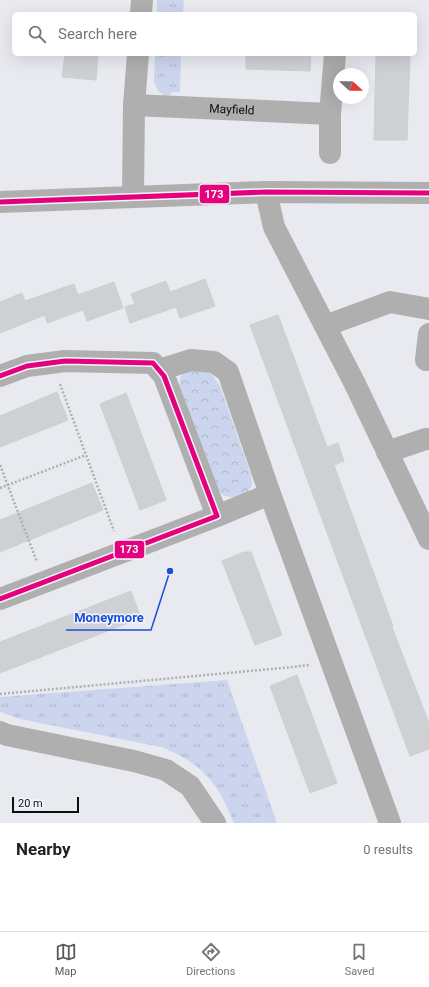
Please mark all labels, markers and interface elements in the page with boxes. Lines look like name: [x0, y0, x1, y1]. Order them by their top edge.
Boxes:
search box: [12, 12, 417, 56]
icon: search: [26, 23, 48, 45]
text: Search here: [58, 25, 137, 43]
north arrow: [333, 68, 369, 104]
street label: Mayfield: [209, 101, 255, 118]
line badge: 173: [199, 184, 230, 204]
text: 173: [205, 188, 223, 201]
line badge: 173: [114, 540, 145, 559]
text: 173: [120, 543, 138, 556]
callout: Moneymore: [66, 605, 151, 630]
text: Moneymore: [74, 610, 144, 625]
scale bar: [12, 795, 79, 814]
text: 20 m: [18, 797, 43, 810]
text: Nearby: [16, 839, 71, 859]
text: 0 results: [363, 842, 413, 857]
tab: Map: [55, 941, 77, 978]
tab: Directions: [186, 941, 235, 978]
tab: Saved: [345, 941, 374, 978]

